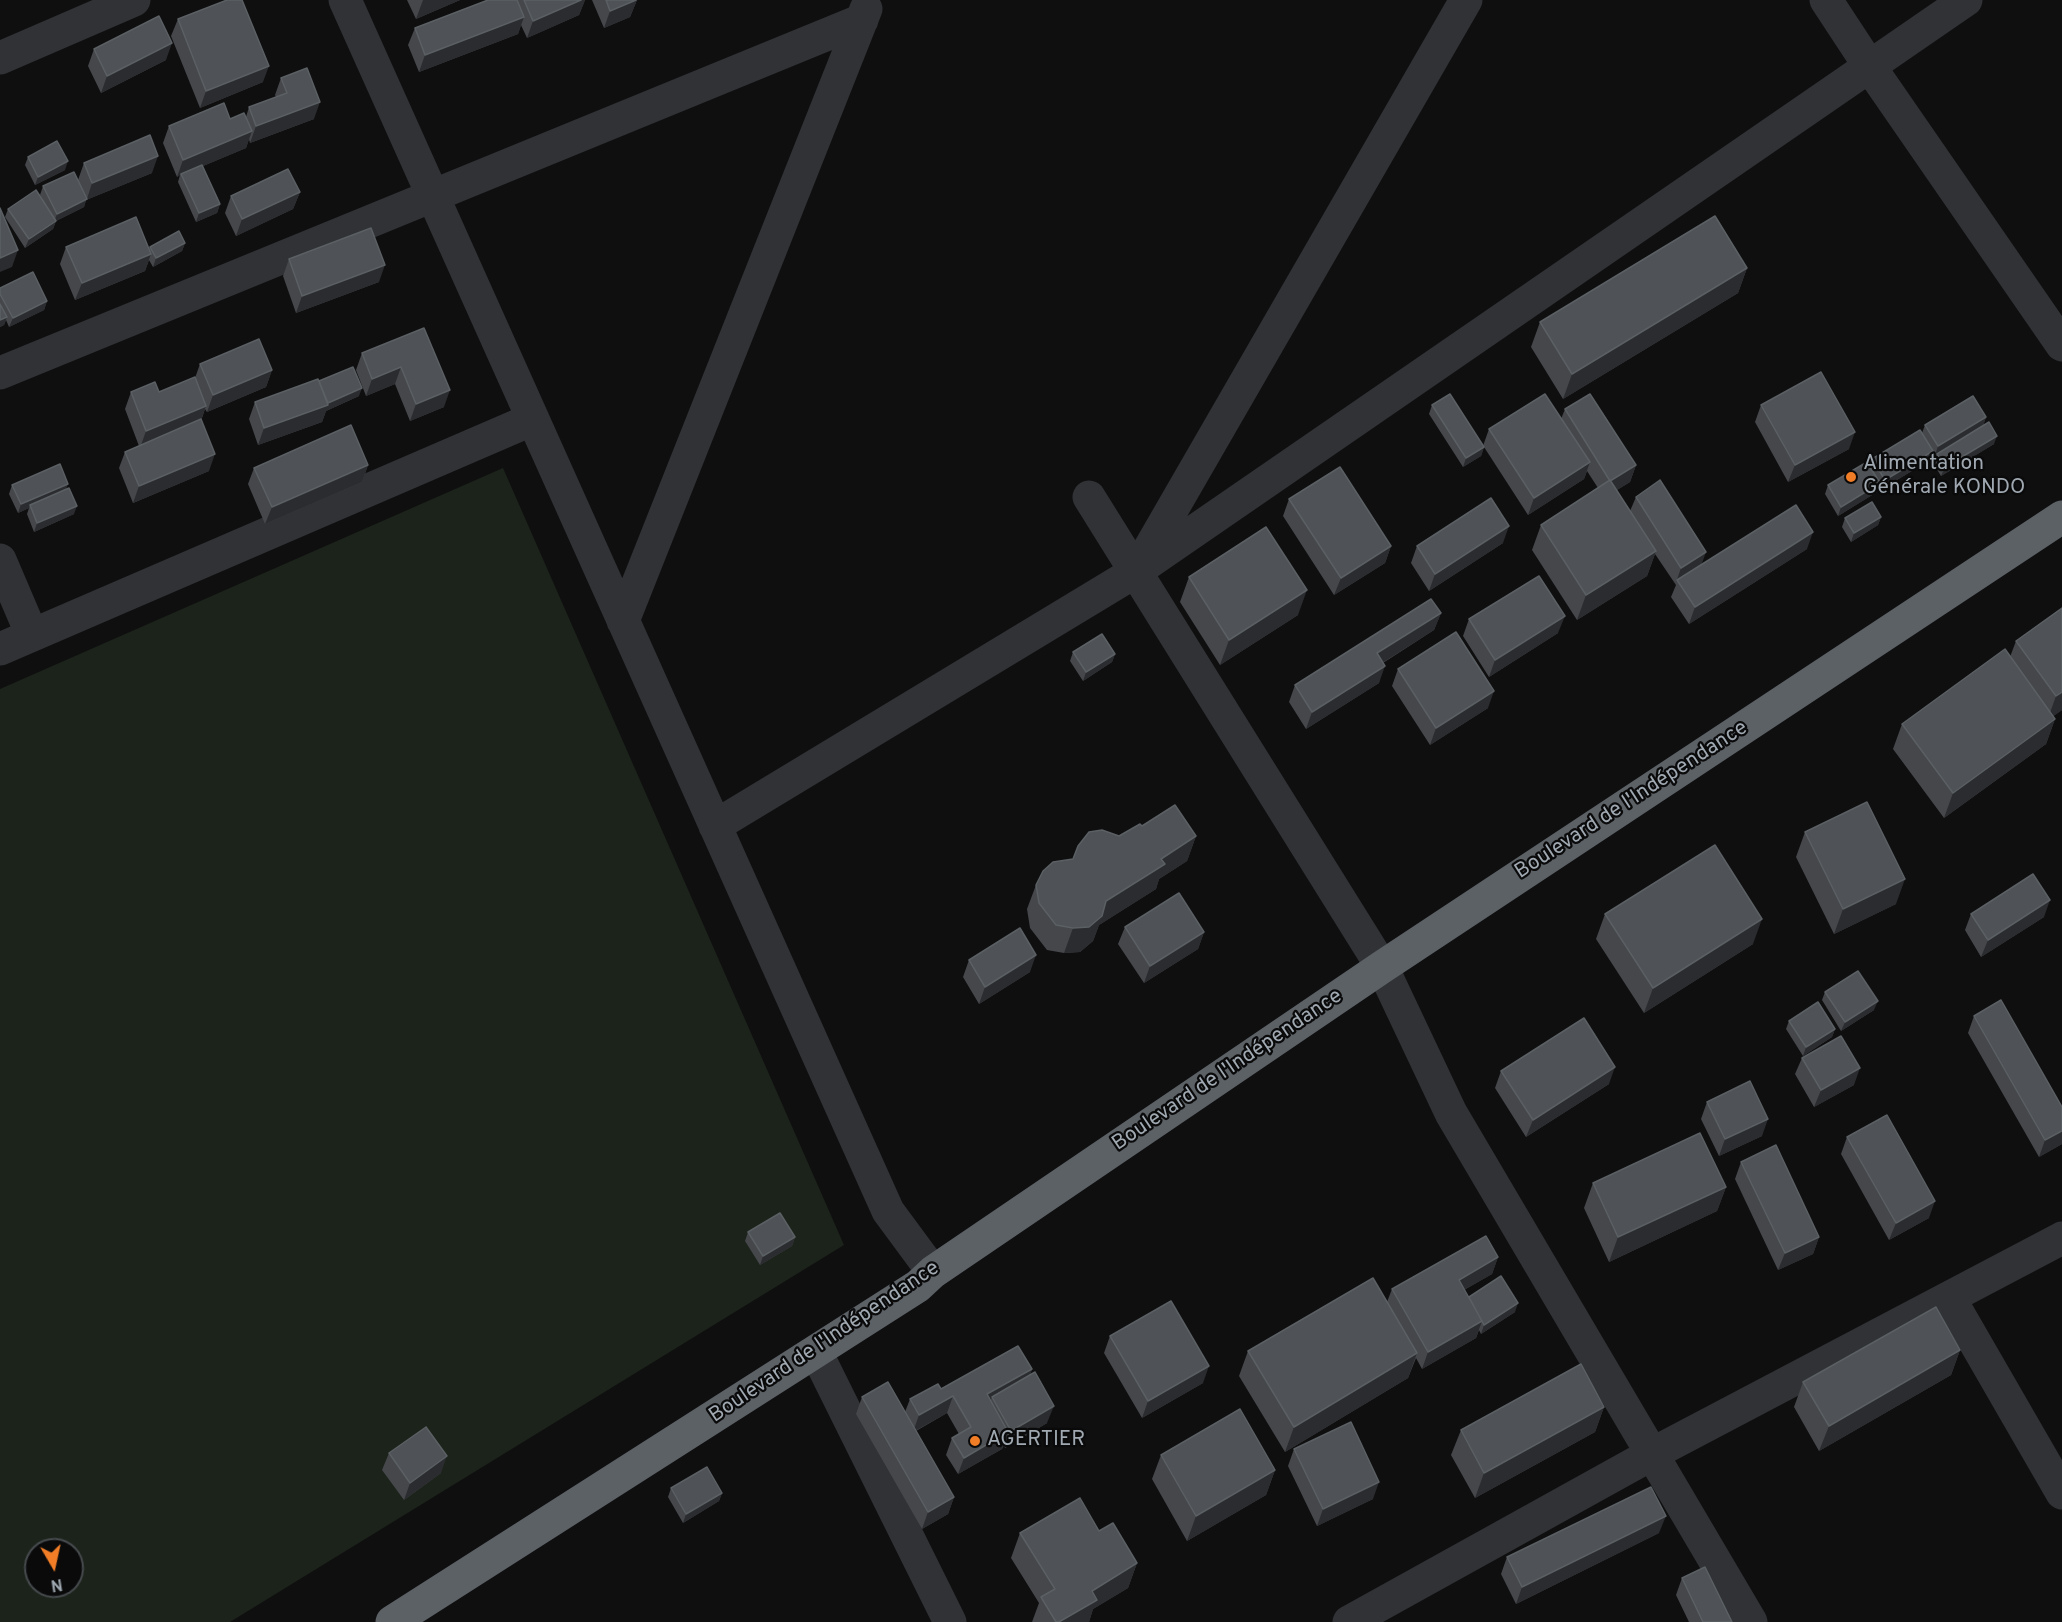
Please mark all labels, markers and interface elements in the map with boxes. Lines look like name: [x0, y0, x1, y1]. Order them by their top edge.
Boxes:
place label: Alimentation Générale KONDO: [1863, 452, 2025, 502]
marker: Alimentation Générale KONDO: [1844, 470, 1858, 484]
street label: Boulevard de l'Indépendance: [1511, 716, 1753, 886]
street label: Boulevard de l'Indépendance: [1108, 984, 1348, 1158]
street label: Boulevard de l'Indépendance: [705, 1256, 945, 1430]
place label: AGERTIER: [987, 1428, 1085, 1454]
marker: AGERTIER: [968, 1434, 982, 1448]
north arrow: [24, 1538, 84, 1598]
text: N: [49, 1573, 64, 1595]

